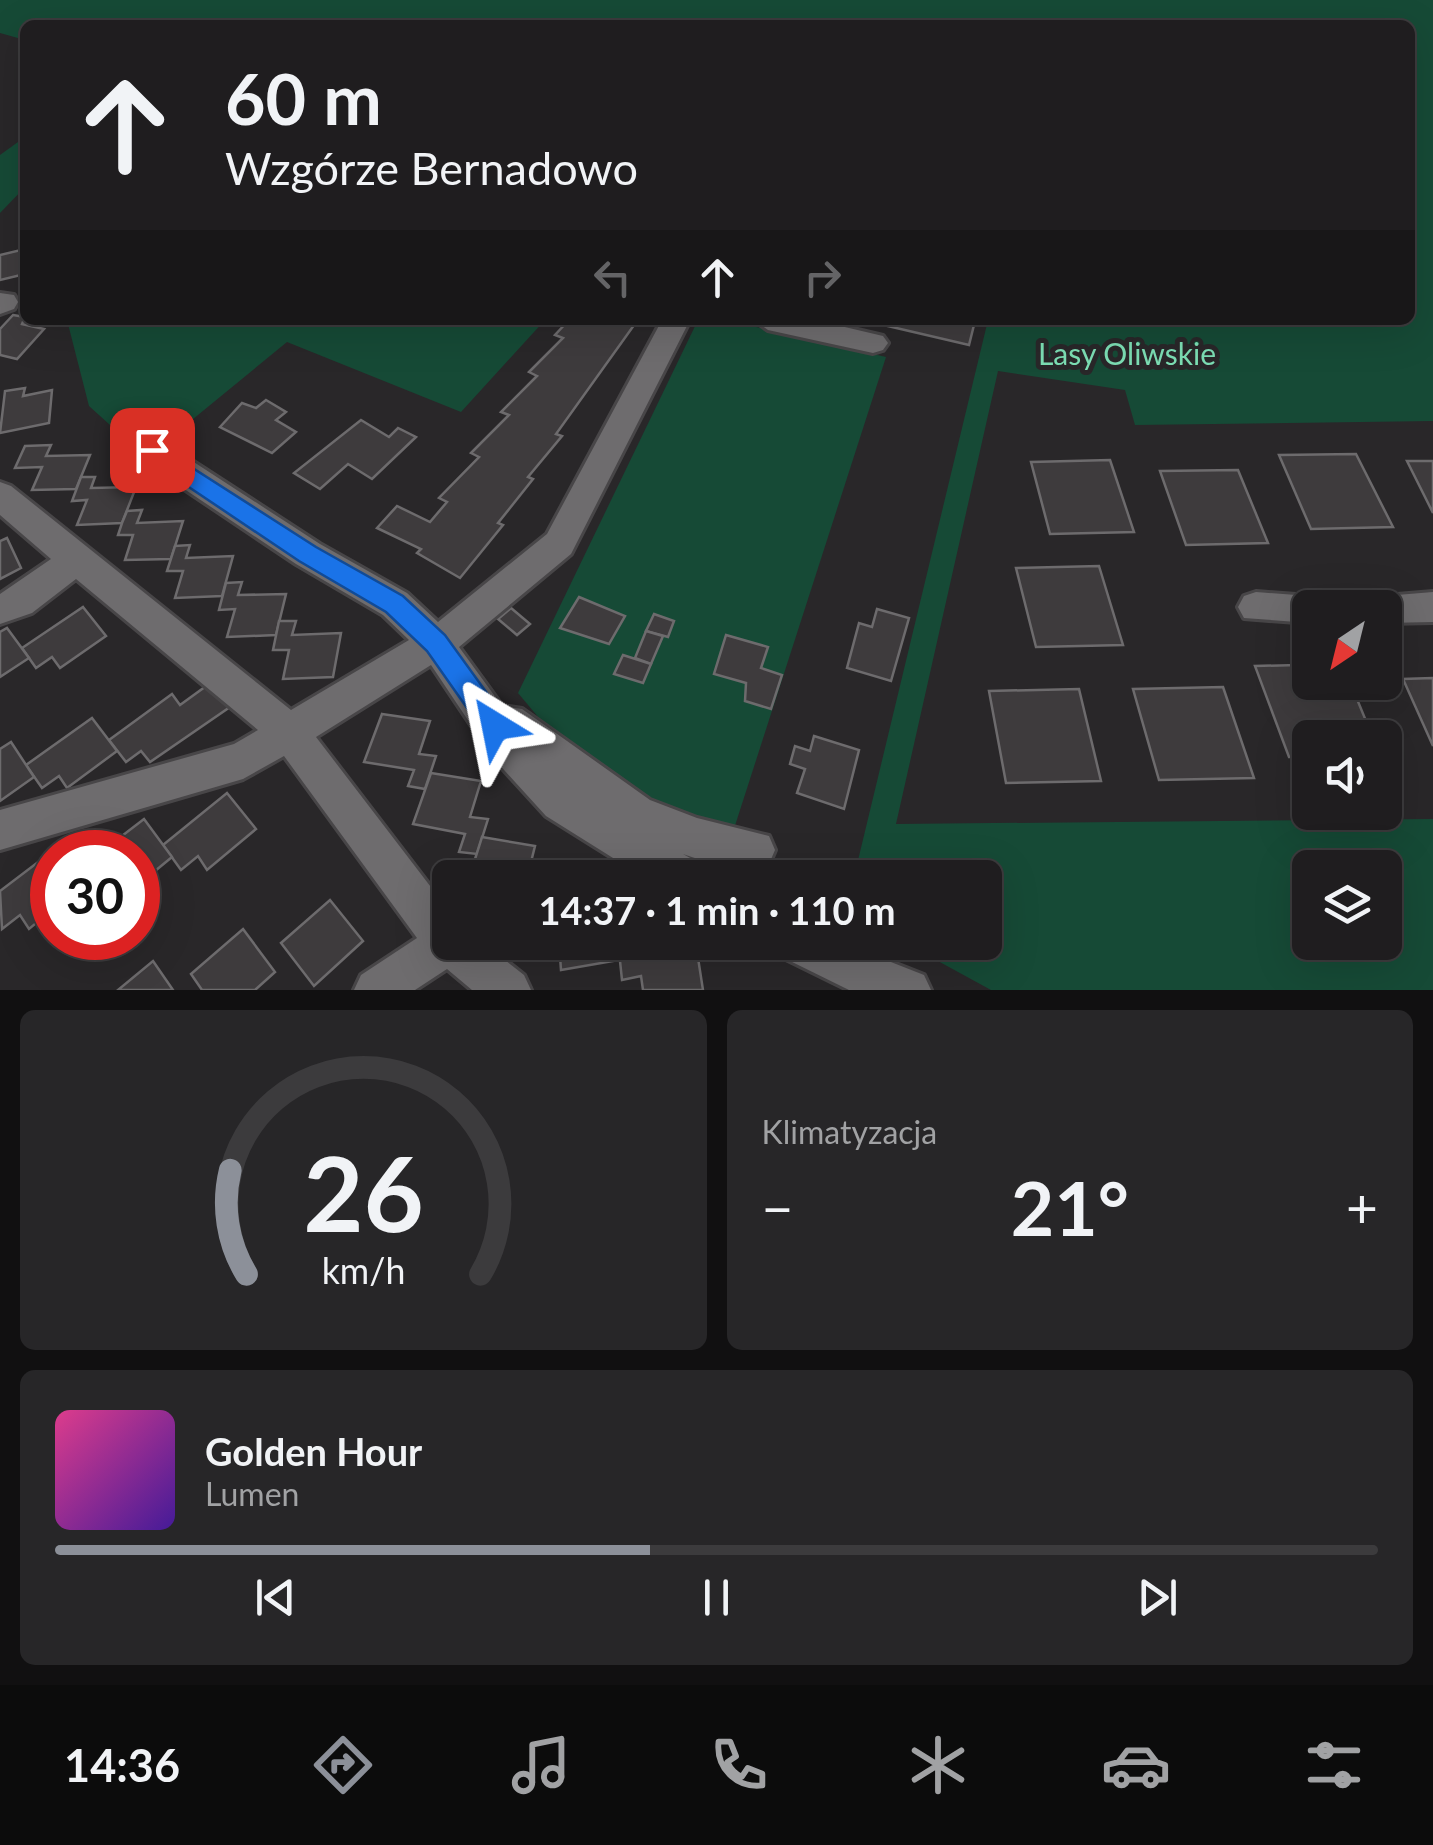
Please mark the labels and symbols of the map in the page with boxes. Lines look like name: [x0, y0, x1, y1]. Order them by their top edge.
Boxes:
park label: Lasy Oliwskie: [1038, 335, 1216, 371]
pin: [110, 408, 195, 493]
north arrow: [1292, 590, 1402, 700]
position arrow: [443, 674, 547, 778]
speed limit sign: 30: [30, 830, 160, 960]

